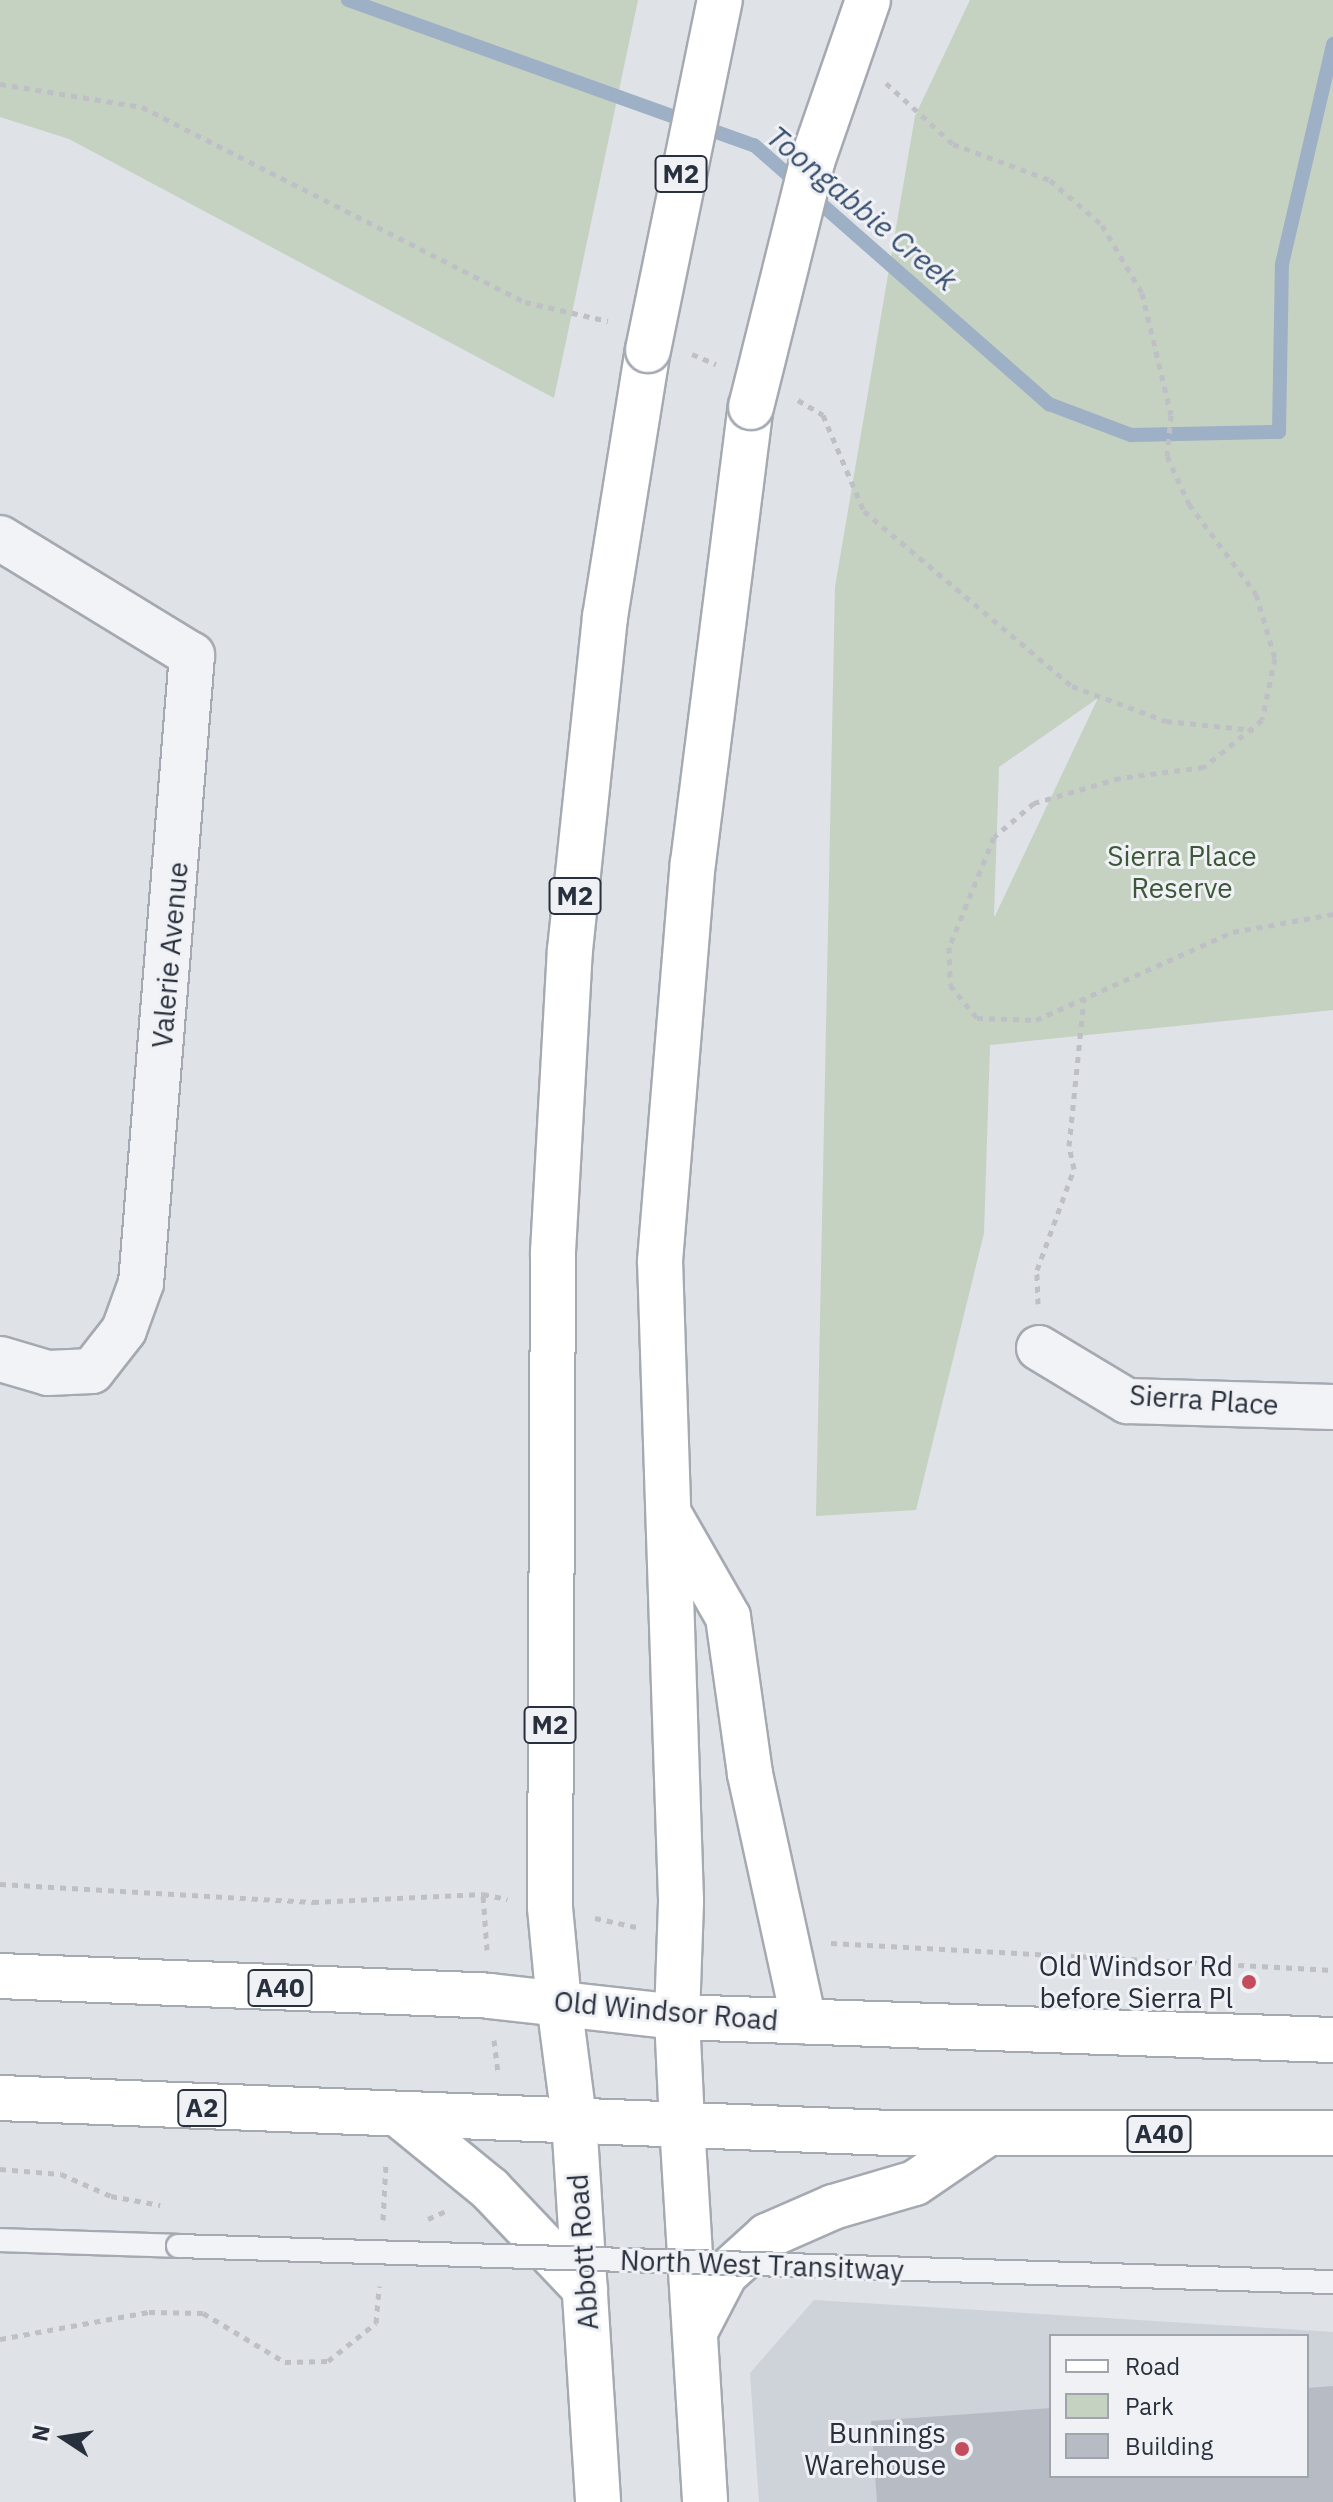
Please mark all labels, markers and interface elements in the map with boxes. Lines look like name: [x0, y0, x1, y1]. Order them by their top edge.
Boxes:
water label: Toongabbie Creek: [760, 118, 964, 298]
road number: M2: [653, 152, 709, 196]
park label: Sierra Place Reserve: [1107, 839, 1257, 905]
street label: Valerie Avenue: [145, 860, 195, 1050]
road number: M2: [547, 874, 603, 918]
street label: Sierra Place: [1128, 1378, 1280, 1422]
road number: M2: [522, 1703, 578, 1747]
place label: Old Windsor Rd before Sierra Pl: [1039, 1949, 1233, 2015]
road number: A40: [246, 1966, 314, 2010]
marker: Old Windsor Rd before Sierra Pl: [1240, 1973, 1258, 1991]
street label: Old Windsor Road: [552, 1984, 780, 2038]
road number: A2: [176, 2086, 228, 2130]
road number: A40: [1125, 2112, 1193, 2156]
street label: Abbott Road: [561, 2173, 605, 2331]
street label: North West Transitway: [619, 2243, 905, 2287]
legend: [1049, 2334, 1309, 2478]
text: Road: [1125, 2350, 1180, 2382]
text: Park: [1125, 2390, 1174, 2422]
north arrow: [24, 2398, 104, 2478]
place label: Bunnings Warehouse: [804, 2416, 946, 2482]
text: N: [24, 2422, 56, 2444]
text: Building: [1125, 2430, 1213, 2462]
marker: Bunnings Warehouse: [953, 2440, 971, 2458]

